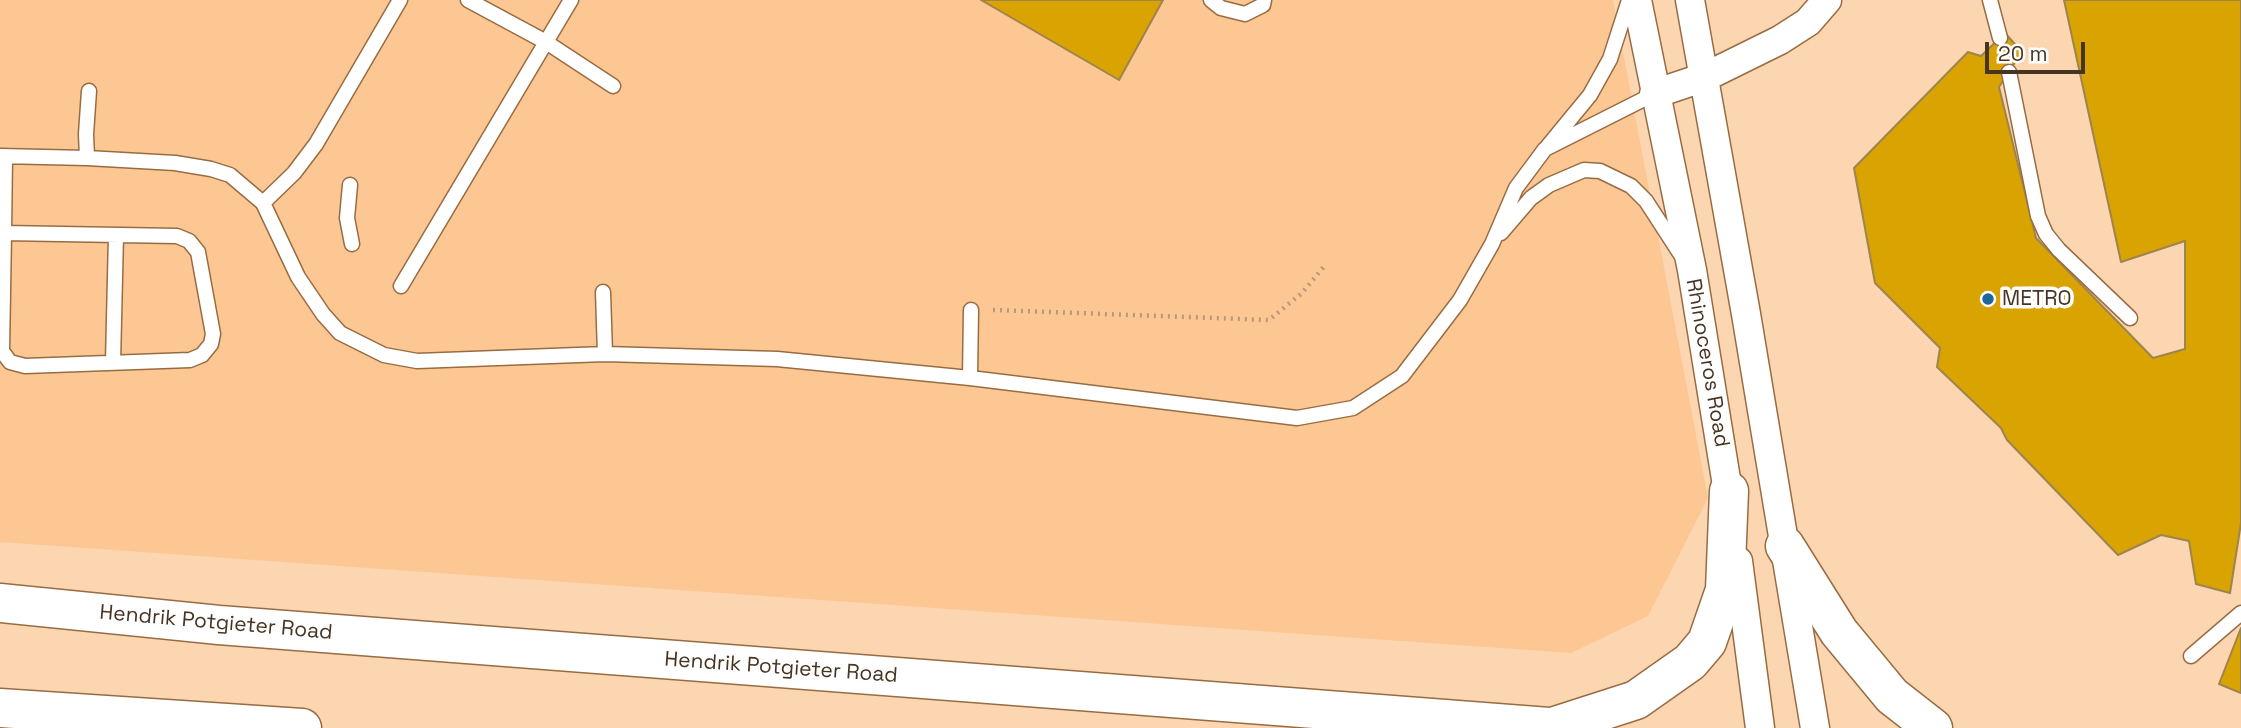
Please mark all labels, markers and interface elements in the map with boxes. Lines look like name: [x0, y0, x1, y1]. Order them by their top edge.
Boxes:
scale bar: [1989, 28, 2089, 72]
text: 20 m: [1998, 40, 2048, 67]
street label: Rhinoceros Road: [1680, 277, 1734, 449]
place label: METRO: [2002, 286, 2072, 312]
marker: METRO: [1980, 291, 1996, 307]
street label: Hendrik Potgieter Road: [98, 600, 334, 646]
street label: Hendrik Potgieter Road: [664, 647, 898, 689]

